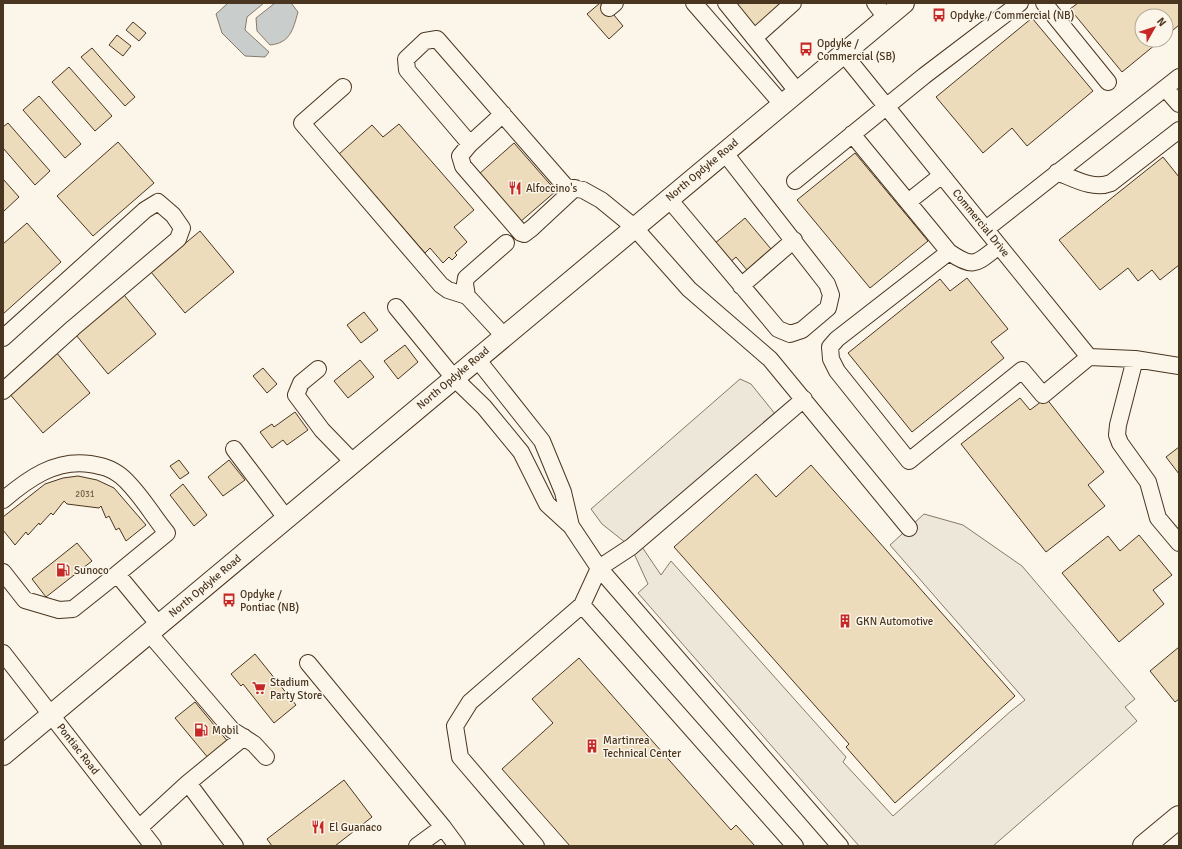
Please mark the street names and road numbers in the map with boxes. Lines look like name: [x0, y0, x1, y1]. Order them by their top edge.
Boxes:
street label: North Opdyke Road: [663, 136, 741, 204]
street label: Commercial Drive: [950, 187, 1012, 259]
street label: North Opdyke Road: [414, 344, 492, 412]
street label: North Opdyke Road: [166, 552, 244, 620]
street label: Pontiac Road: [54, 721, 102, 777]

